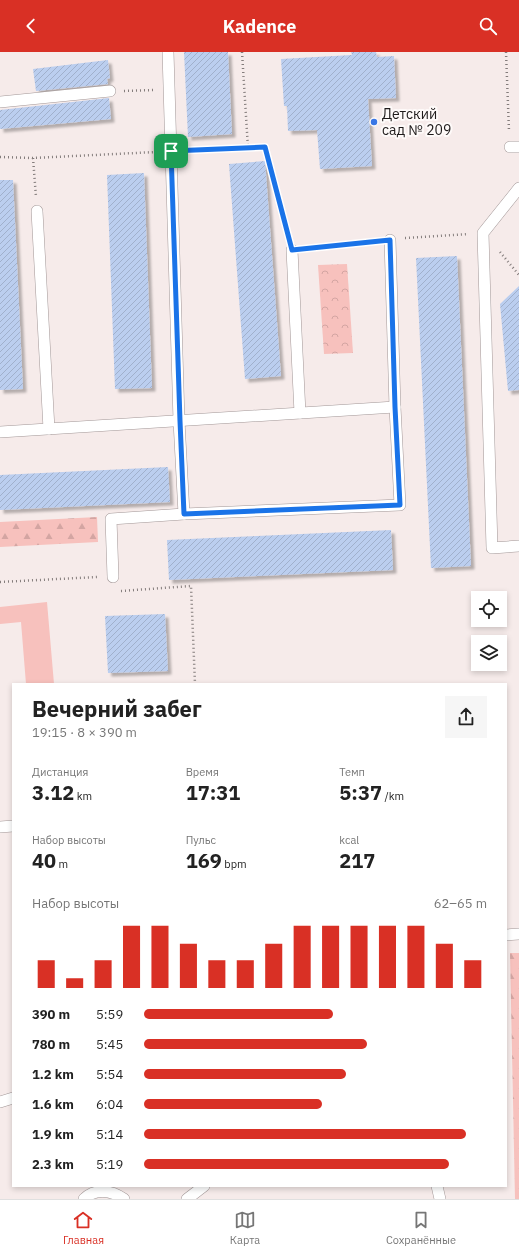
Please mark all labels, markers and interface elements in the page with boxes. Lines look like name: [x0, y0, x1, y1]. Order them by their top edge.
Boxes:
icon: back: [20, 15, 42, 37]
text: Kadence: [223, 15, 296, 38]
icon: search: [477, 15, 499, 37]
place label: Детский сад № 209: [382, 105, 451, 139]
marker: Детский сад № 209: [369, 117, 379, 127]
pin: [154, 134, 188, 168]
icon: arrive: [160, 140, 182, 162]
map controls: [471, 591, 507, 671]
button: locate: [471, 591, 507, 627]
button: layers: [471, 635, 507, 671]
text: Вечерний забег: [32, 694, 202, 723]
button: share: [445, 696, 487, 738]
text: 19:15 · 8 × 390 m: [32, 724, 137, 741]
text: Дистанция: [32, 765, 88, 779]
text: Время: [186, 765, 219, 779]
text: Темп: [339, 765, 365, 779]
text: 3.12: [32, 779, 74, 806]
text: 17:31: [186, 779, 240, 806]
text: 5:37: [339, 779, 382, 806]
text: km: [74, 789, 92, 803]
text: /km: [382, 789, 404, 803]
text: Набор высоты: [32, 833, 106, 847]
text: Пульс: [186, 833, 216, 847]
text: kcal: [339, 833, 359, 847]
text: 40: [32, 847, 56, 874]
text: 169: [186, 847, 222, 874]
text: 217: [339, 847, 375, 874]
text: m: [56, 857, 68, 871]
text: bpm: [222, 857, 247, 871]
text: Набор высоты: [32, 895, 119, 912]
text: 62–65 m: [434, 895, 487, 912]
text: 390 m: [32, 1006, 70, 1023]
text: 5:59: [96, 1006, 123, 1023]
text: 780 m: [32, 1036, 70, 1053]
text: 5:45: [96, 1036, 123, 1053]
text: 1.2 km: [32, 1066, 74, 1083]
text: 5:54: [96, 1066, 123, 1083]
text: 1.6 km: [32, 1096, 74, 1113]
text: 6:04: [96, 1096, 123, 1113]
text: 1.9 km: [32, 1126, 74, 1143]
text: 5:14: [96, 1126, 123, 1143]
text: 2.3 km: [32, 1156, 74, 1173]
text: 5:19: [96, 1156, 123, 1173]
tab: Главная: [63, 1209, 104, 1247]
tab: Карта: [230, 1209, 260, 1247]
tab: Сохранённые: [386, 1209, 456, 1247]

